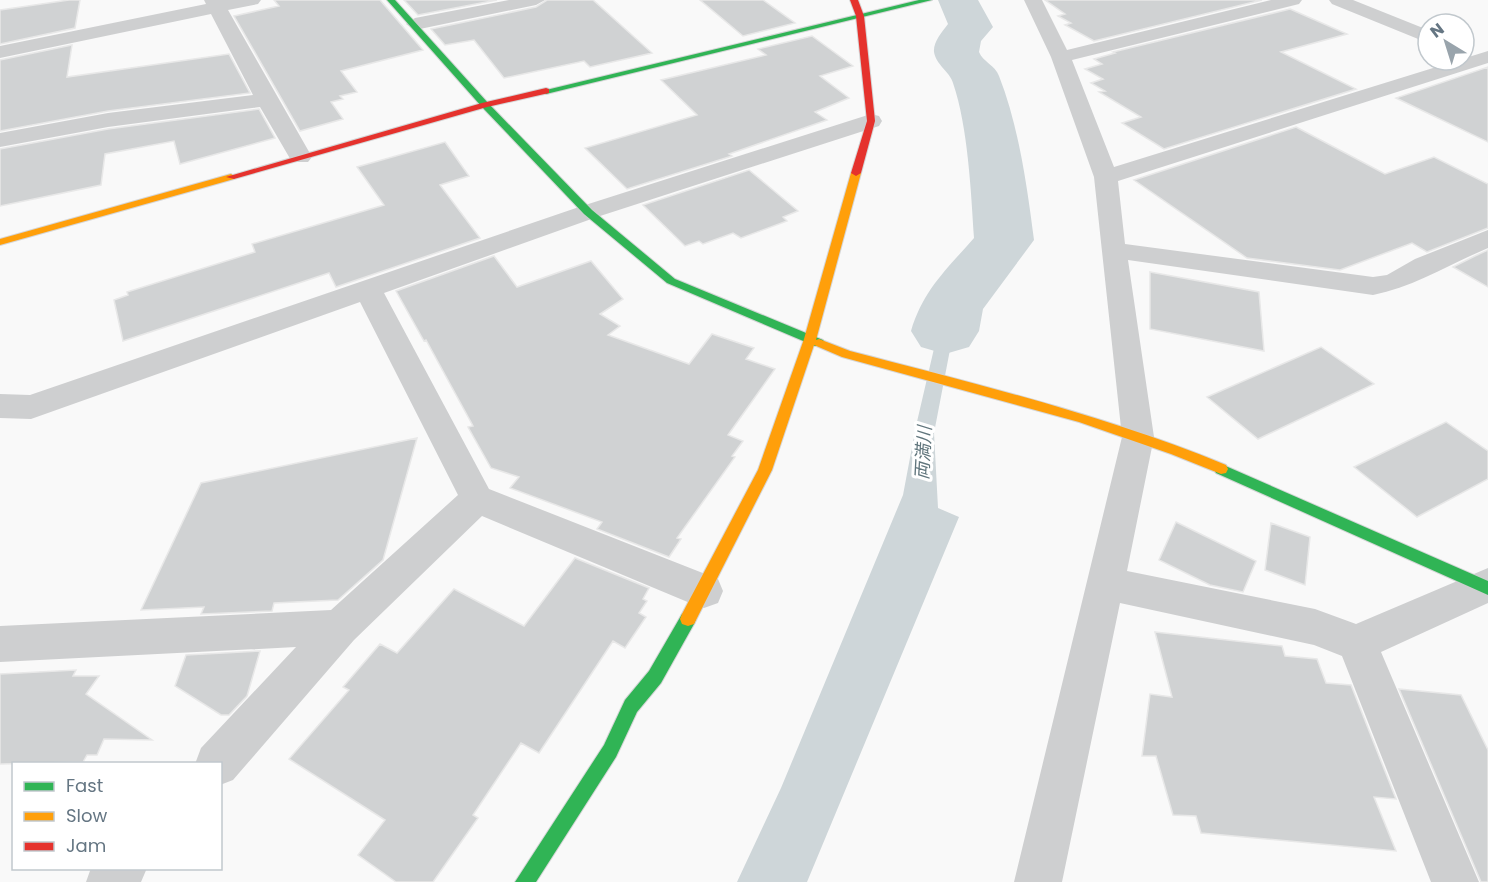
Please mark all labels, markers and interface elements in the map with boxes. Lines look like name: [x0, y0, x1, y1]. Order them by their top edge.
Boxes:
north arrow: [1416, 12, 1476, 72]
text: N: [1425, 18, 1449, 43]
water label: 両満川: [909, 423, 937, 481]
legend: [12, 762, 222, 870]
text: Fast: [66, 773, 103, 798]
text: Slow: [66, 803, 108, 828]
text: Jam: [66, 833, 106, 858]

